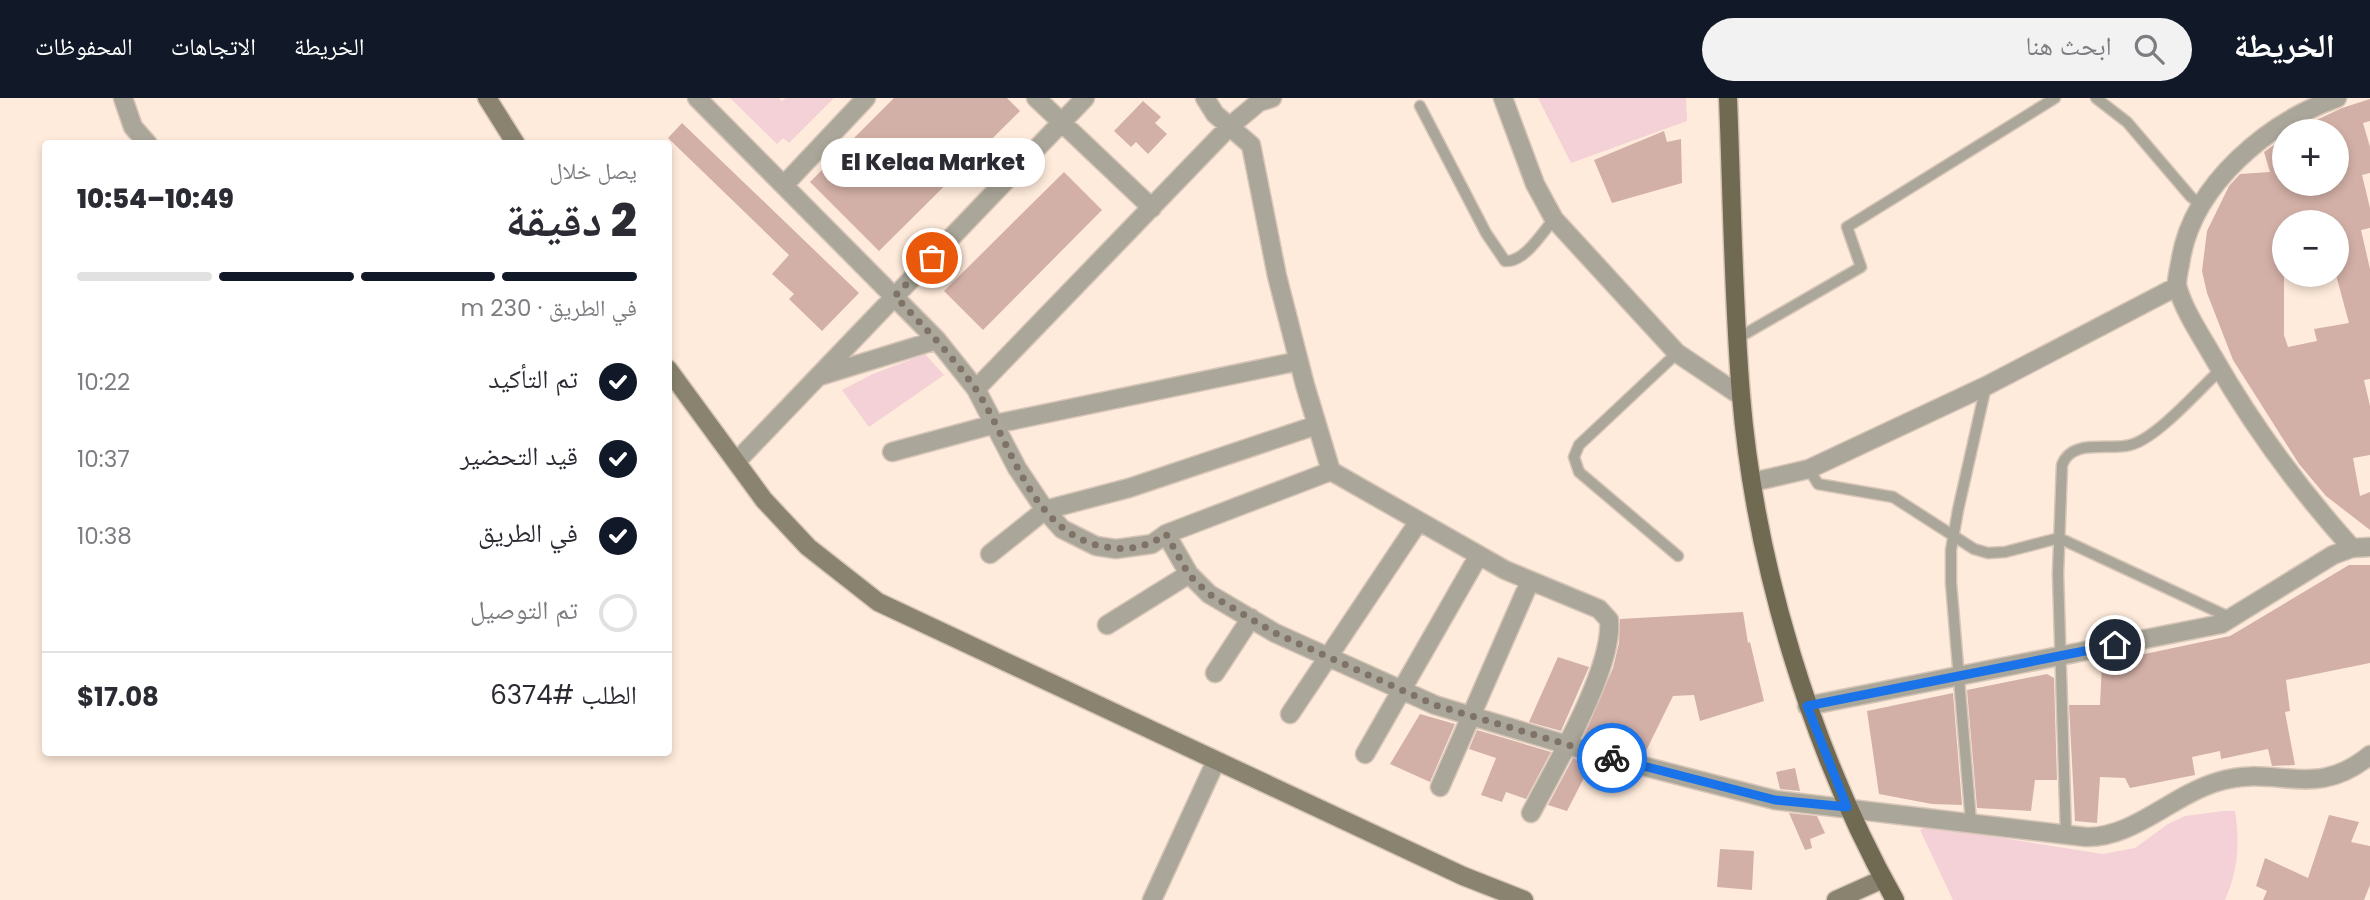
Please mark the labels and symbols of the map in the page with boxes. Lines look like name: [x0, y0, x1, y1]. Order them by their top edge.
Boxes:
callout: El Kelaa Market: [820, 139, 1044, 188]
pin: [902, 228, 962, 288]
pin: [2085, 615, 2145, 675]
courier: [1577, 723, 1647, 793]

